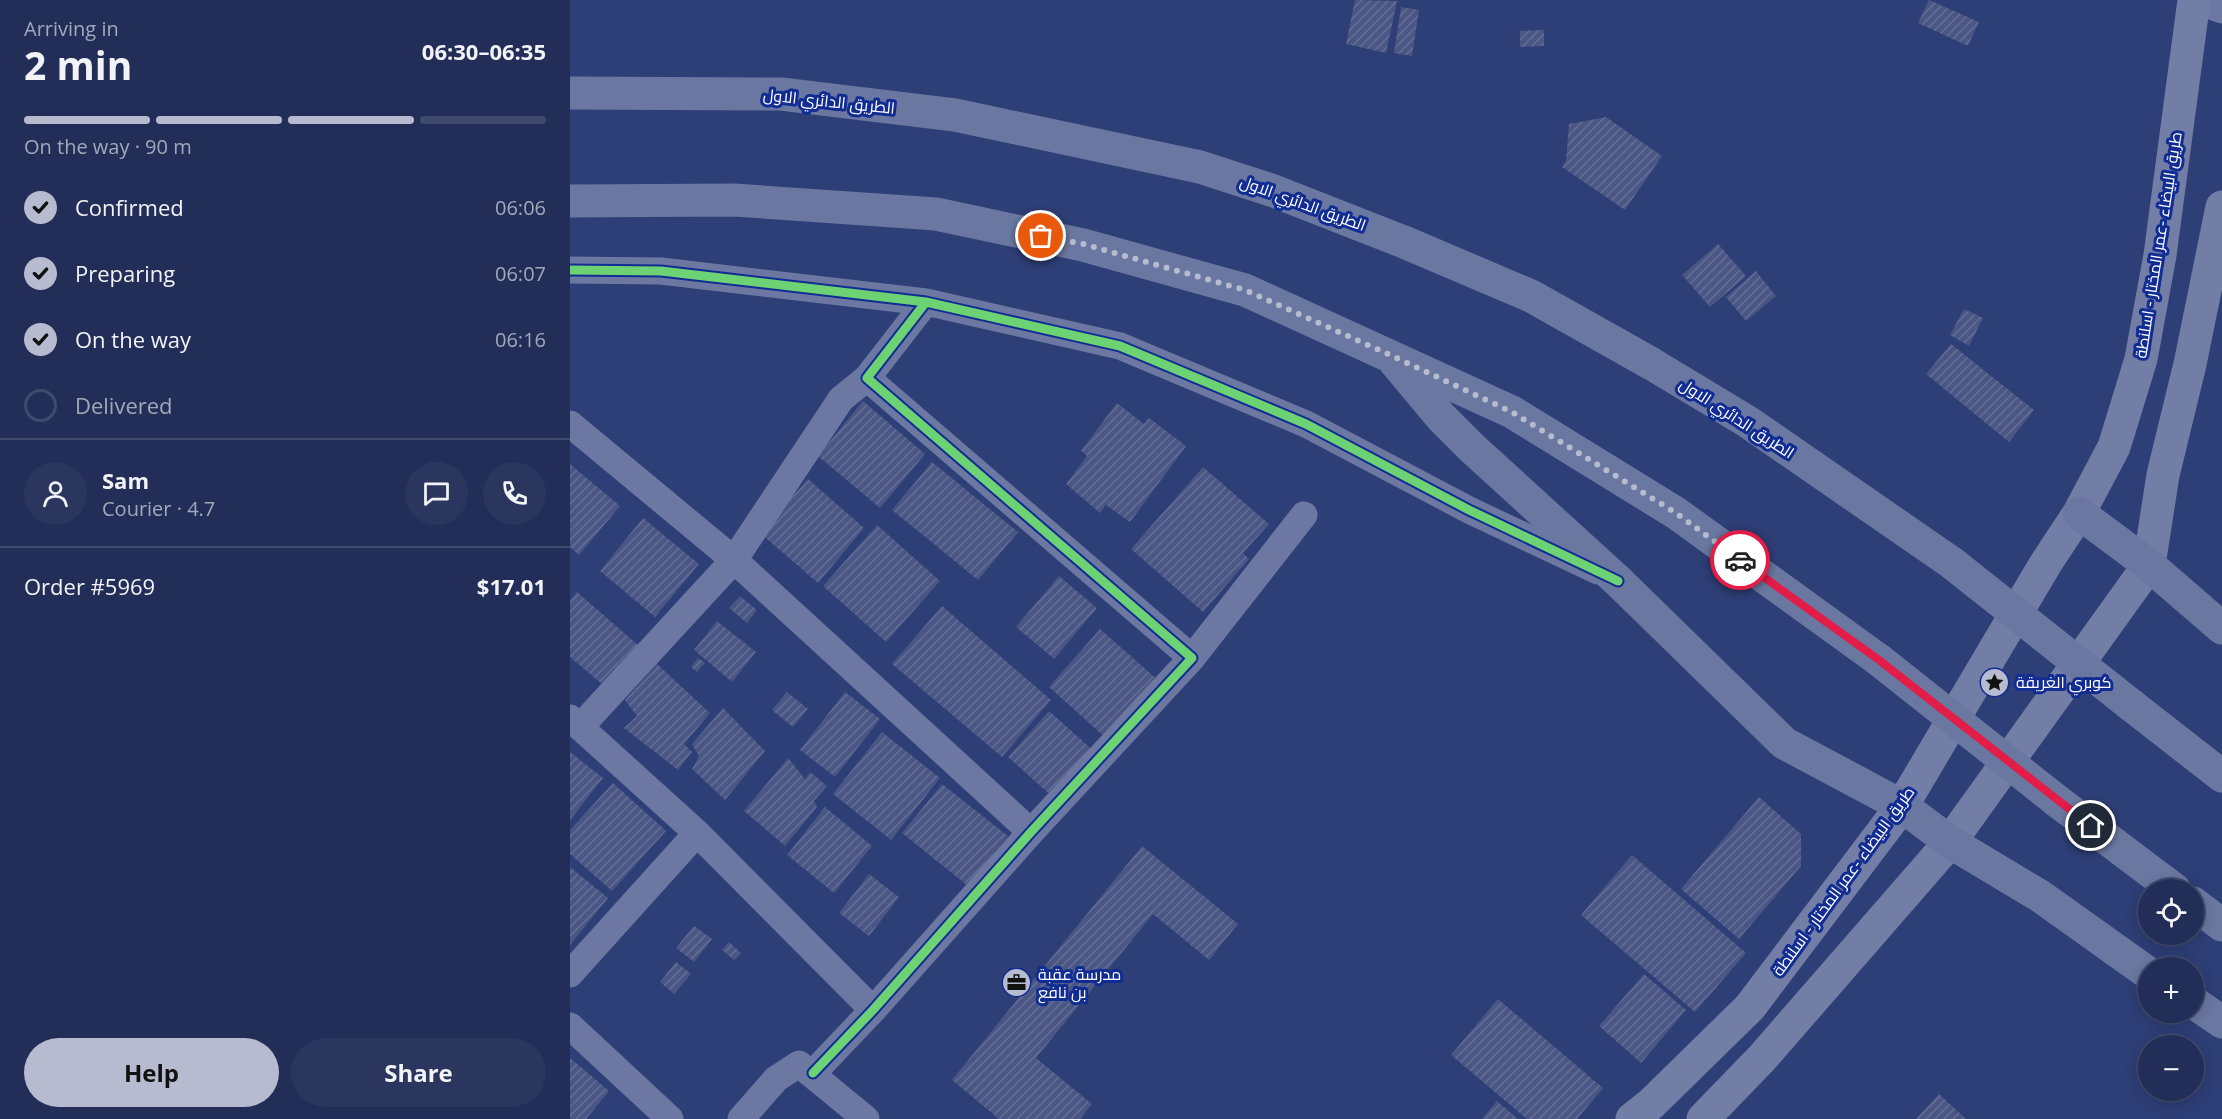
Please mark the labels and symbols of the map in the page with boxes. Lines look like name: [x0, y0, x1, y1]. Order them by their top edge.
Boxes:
street label: الطريق الدائري الاول: [762, 83, 896, 122]
street label: طريق البيضاء -عمر المختار - اسلنطة: [2129, 130, 2187, 360]
street label: الطريق الدائري الاول: [1236, 170, 1369, 239]
pin: [1015, 210, 1066, 261]
street label: الطريق الدائري الاول: [1674, 373, 1799, 466]
courier: [1710, 530, 1770, 590]
place icon: كوبري الغريقة: [1979, 666, 2011, 698]
place label: كوبري الغريقة: [2016, 671, 2112, 696]
street label: طريق البيضاء -عمر المختار - اسلنطة: [1767, 782, 1919, 980]
pin: [2065, 800, 2116, 851]
place label: مدرسة عقبة بن نافع: [1038, 963, 1121, 1004]
office icon: مدرسة عقبة بن نافع: [1001, 967, 1033, 999]

